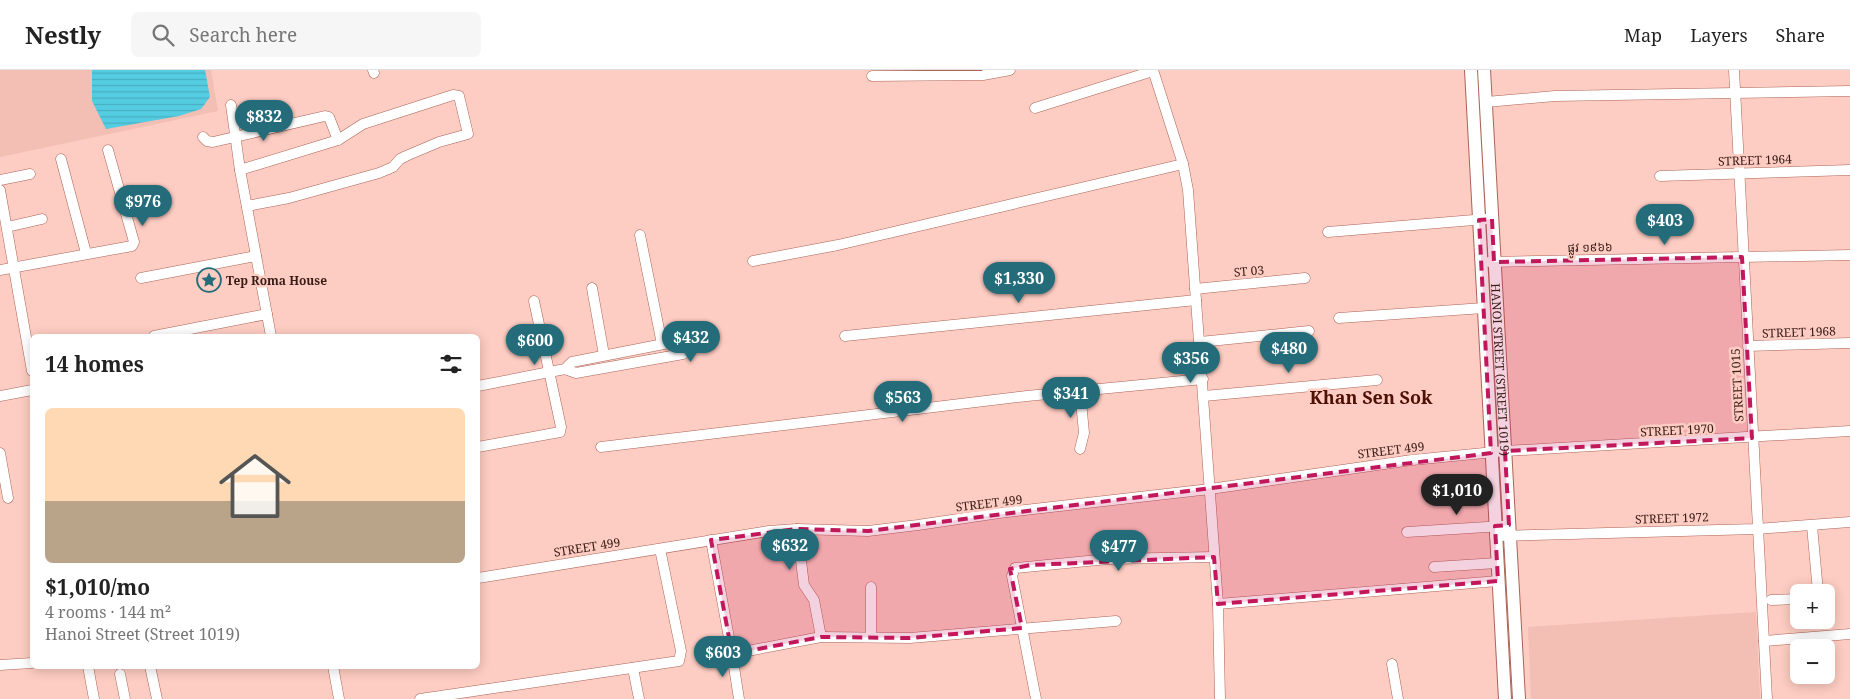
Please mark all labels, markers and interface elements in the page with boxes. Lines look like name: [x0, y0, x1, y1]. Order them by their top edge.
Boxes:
search box: [131, 12, 481, 57]
text: Nestly: [25, 18, 101, 51]
icon: search: [149, 21, 177, 49]
text: Search here: [189, 22, 297, 48]
text: Map: [1624, 23, 1662, 47]
text: Layers: [1690, 23, 1748, 47]
text: Share: [1776, 23, 1825, 47]
pin: $832: [234, 100, 294, 142]
text: $832: [246, 105, 282, 127]
street label: STREET 1964: [1718, 150, 1792, 170]
pin: $976: [113, 184, 173, 227]
text: $976: [125, 190, 161, 212]
pin: $403: [1635, 204, 1695, 246]
text: $403: [1647, 209, 1683, 231]
street label: ផ្លូវ ១៩៦៦: [1567, 238, 1613, 258]
street label: ST 03: [1233, 261, 1265, 281]
pin: $1,330: [978, 262, 1060, 304]
place icon: Tep Roma House: [196, 267, 222, 293]
text: $1,330: [994, 267, 1044, 289]
place label: Tep Roma House: [226, 272, 327, 289]
street label: HANOI STREET (STREET 1019): [1487, 283, 1514, 456]
pin: $432: [661, 320, 721, 363]
street label: STREET 1968: [1762, 322, 1836, 342]
pin: $600: [505, 324, 565, 366]
text: $432: [673, 326, 709, 348]
text: $600: [517, 329, 553, 351]
pin: $480: [1259, 332, 1319, 374]
text: $480: [1271, 337, 1307, 359]
pin: $356: [1161, 342, 1221, 384]
text: $356: [1173, 347, 1209, 369]
street label: STREET 1015: [1727, 348, 1747, 422]
text: 14 homes: [45, 350, 144, 378]
icon: filters: [437, 350, 465, 378]
pin: $341: [1041, 376, 1101, 419]
pin: $563: [873, 380, 933, 423]
text: $341: [1053, 382, 1089, 404]
district label: Khan Sen Sok: [1309, 385, 1433, 409]
text: $563: [885, 386, 921, 408]
street label: STREET 1970: [1640, 420, 1715, 440]
street label: STREET 499: [1357, 437, 1425, 463]
icon: home: [210, 441, 300, 531]
pin: $1,010: [1416, 474, 1498, 516]
text: $1,010: [1432, 479, 1482, 501]
street label: STREET 499: [955, 490, 1023, 516]
street label: STREET 1972: [1635, 508, 1709, 528]
pin: $632: [760, 528, 820, 571]
pin: $477: [1089, 530, 1149, 572]
street label: STREET 499: [553, 533, 621, 561]
text: $632: [772, 534, 808, 556]
text: $477: [1101, 535, 1137, 557]
text: $1,010/mo: [45, 573, 150, 601]
map controls: [1790, 584, 1835, 684]
button: +: [1790, 584, 1835, 629]
text: 4 rooms · 144 m²: [45, 601, 171, 623]
text: Hanoi Street (Street 1019): [45, 623, 240, 645]
pin: $603: [693, 636, 753, 678]
button: −: [1790, 639, 1835, 684]
text: $603: [705, 641, 741, 663]

